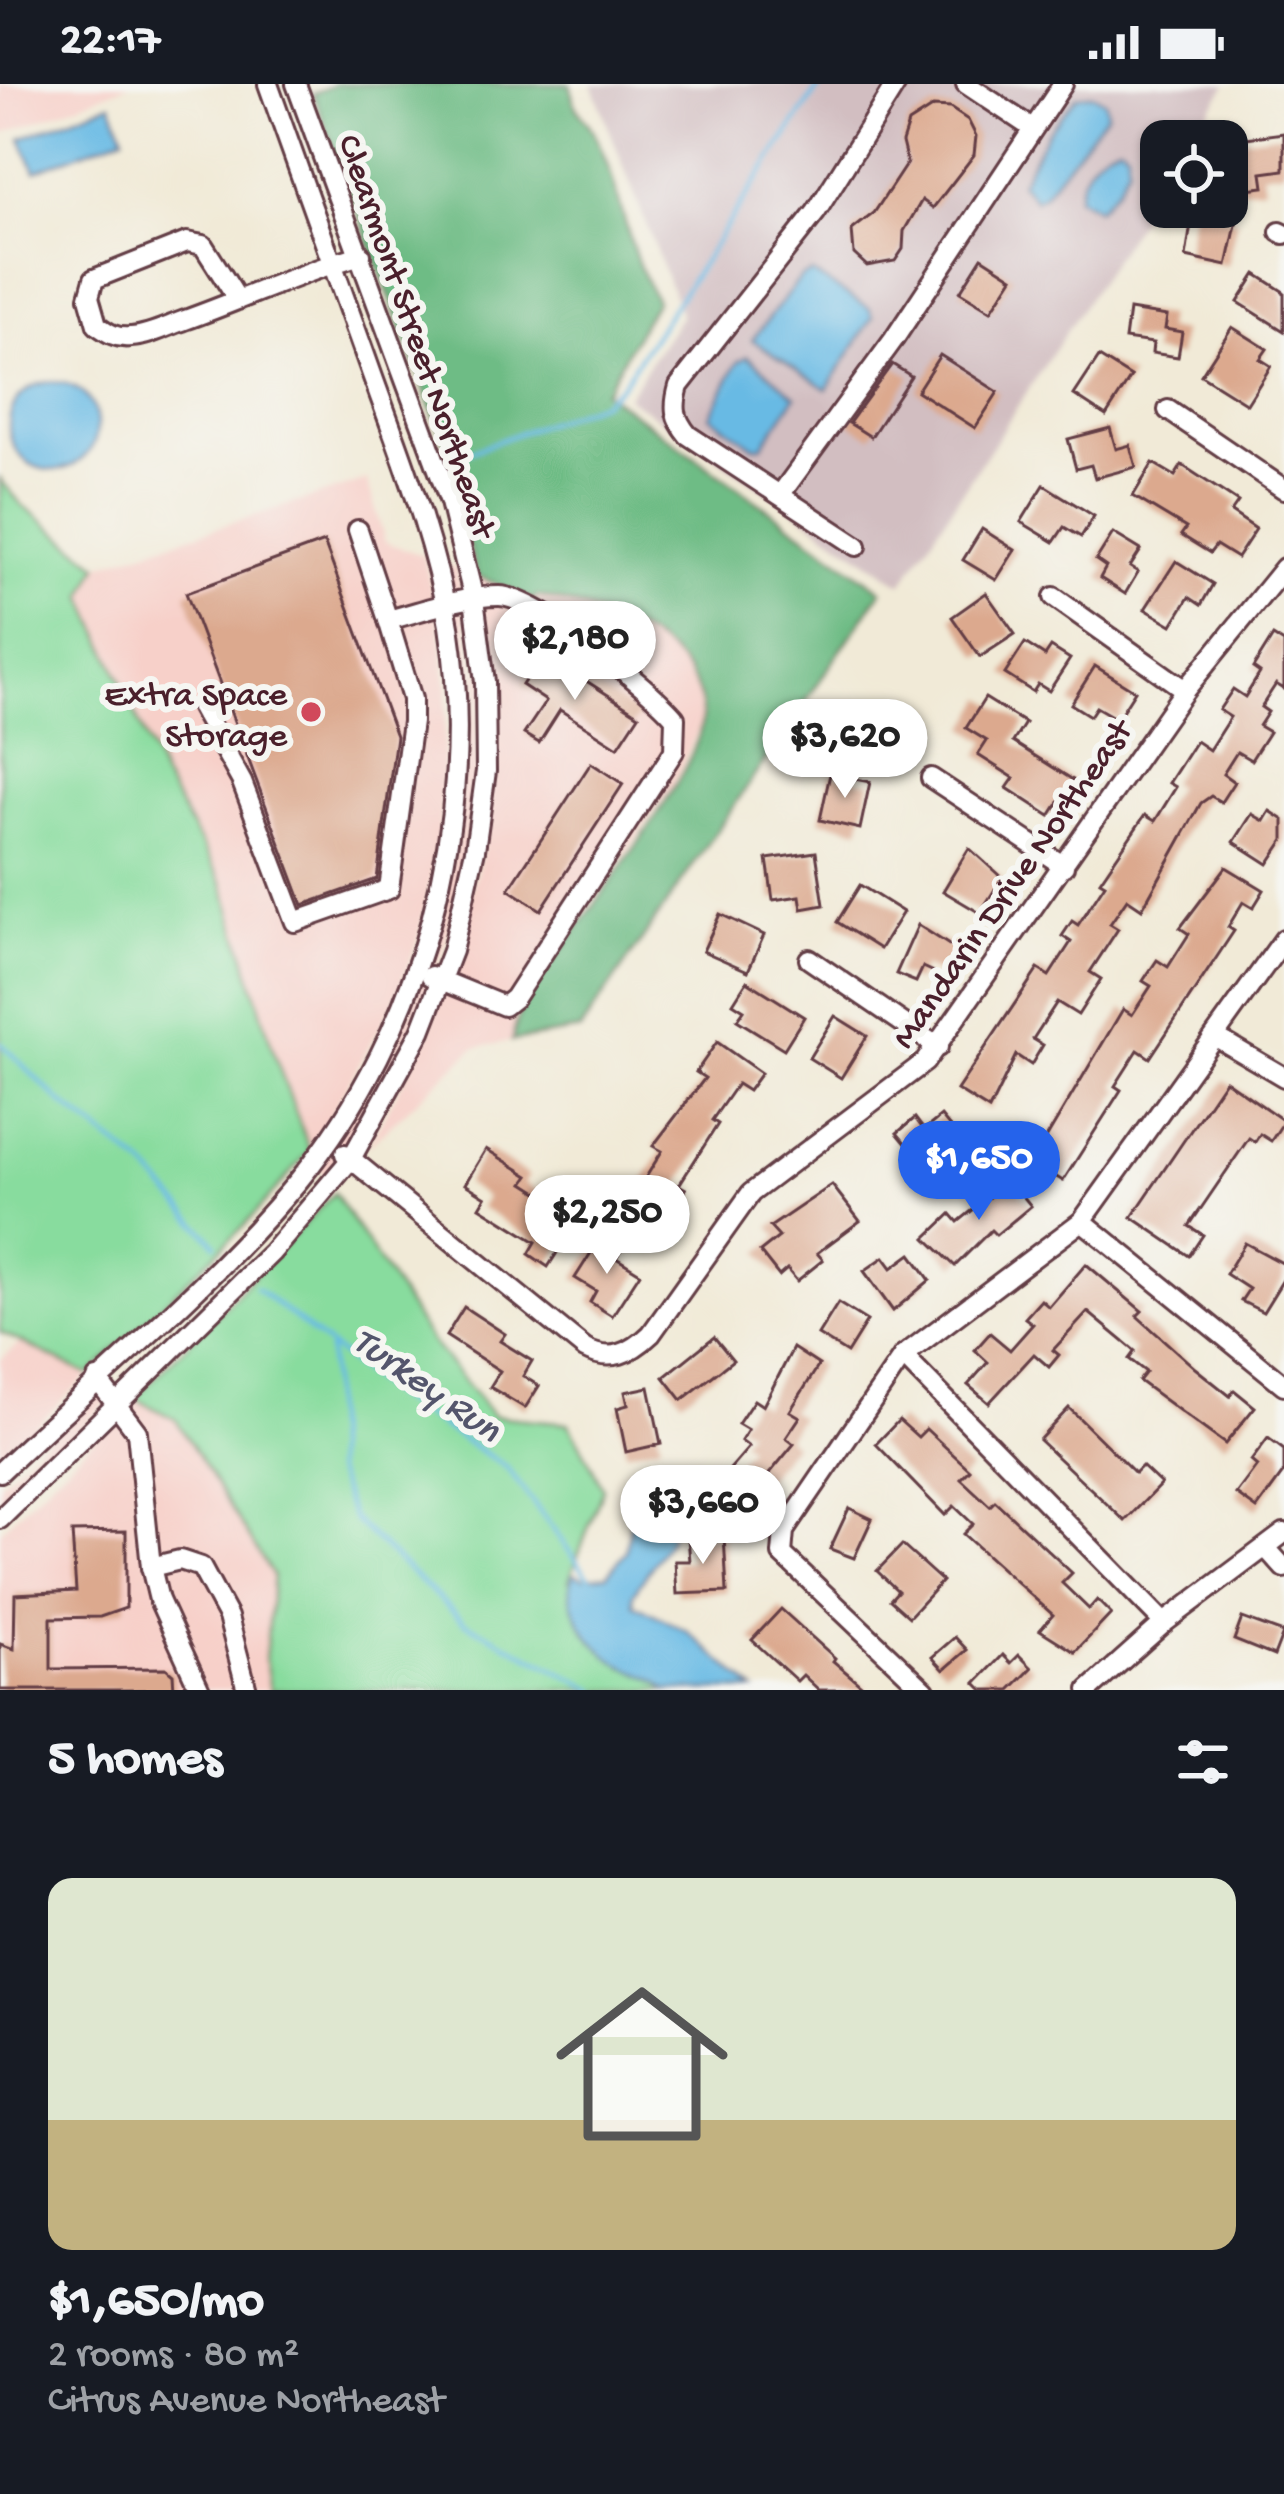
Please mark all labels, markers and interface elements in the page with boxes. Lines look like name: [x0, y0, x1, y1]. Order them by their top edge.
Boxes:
text: 22:17: [60, 16, 160, 69]
map controls: [1140, 120, 1248, 228]
button: locate: [1140, 120, 1248, 228]
street label: Clearmont Street Northeast: [325, 130, 504, 547]
pin: $2,180: [477, 601, 673, 703]
text: $2,180: [521, 617, 629, 663]
place label: Extra Space Storage: [104, 676, 287, 760]
marker: Extra Space Storage: [298, 699, 324, 725]
pin: $3,620: [747, 699, 943, 801]
street label: Mandarin Drive Northeast: [884, 710, 1146, 1059]
text: $3,620: [789, 715, 901, 761]
pin: $1,650: [881, 1121, 1077, 1223]
text: $1,650: [925, 1137, 1033, 1183]
pin: $2,250: [509, 1175, 705, 1277]
text: $2,250: [552, 1191, 662, 1237]
water label: Turkey Run: [342, 1320, 508, 1456]
pin: $3,660: [605, 1465, 801, 1567]
text: $3,660: [647, 1481, 759, 1527]
icon: filters: [1170, 1729, 1236, 1795]
text: 5 homes: [48, 1732, 222, 1792]
icon: home: [534, 1956, 750, 2172]
text: $1,650/mo: [48, 2274, 264, 2334]
text: 2 rooms · 80 m²: [48, 2334, 299, 2380]
text: Citrus Avenue Northeast: [48, 2380, 444, 2426]

